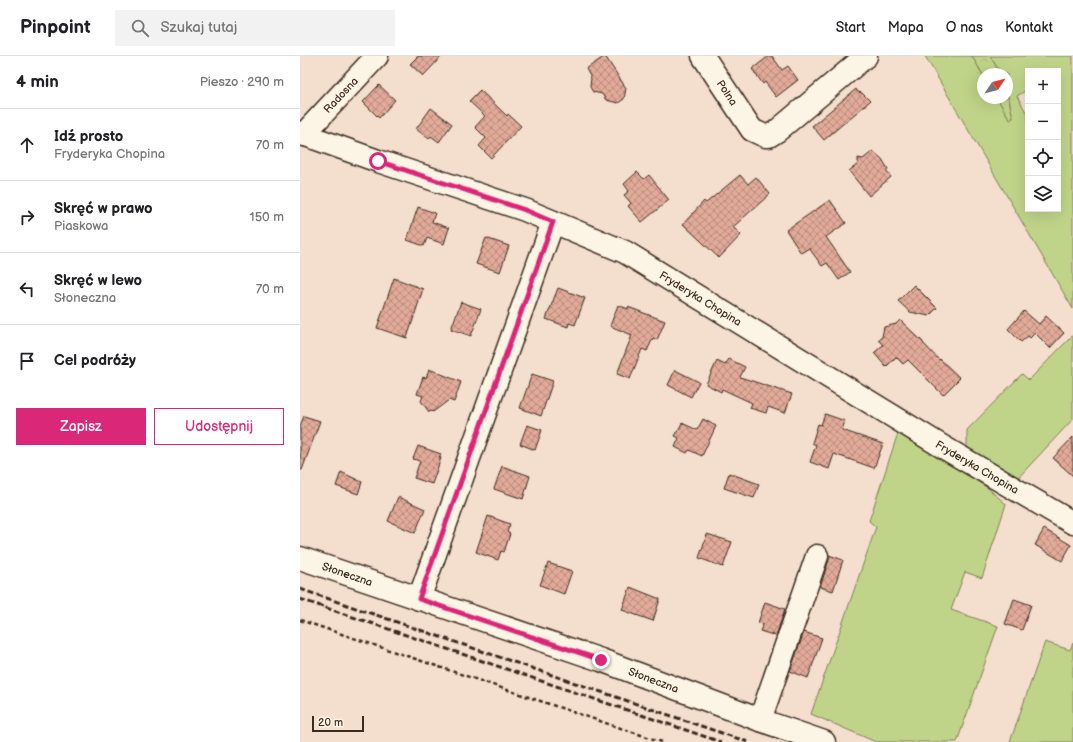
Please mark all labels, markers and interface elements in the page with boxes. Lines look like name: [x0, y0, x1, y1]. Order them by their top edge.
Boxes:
search box: [115, 10, 395, 46]
text: Pinpoint: [20, 16, 91, 39]
icon: search: [129, 17, 151, 39]
text: Szukaj tutaj: [161, 18, 237, 37]
text: Start: [836, 19, 866, 36]
text: Mapa: [888, 19, 924, 36]
text: O nas: [946, 19, 983, 36]
text: Kontakt: [1005, 19, 1053, 36]
north arrow: [977, 68, 1013, 104]
map controls: [1025, 68, 1061, 212]
button: +: [1025, 68, 1061, 104]
text: 4 min: [16, 72, 59, 92]
text: Pieszo · 290 m: [200, 74, 284, 90]
street label: Radosna: [321, 74, 361, 116]
street label: Polna: [714, 78, 740, 108]
button: −: [1025, 104, 1061, 140]
text: Idź prosto: [54, 127, 123, 146]
icon: ahead: [16, 134, 38, 156]
text: 70 m: [256, 137, 284, 153]
button: locate: [1025, 140, 1061, 176]
text: Fryderyka Chopina: [54, 146, 165, 162]
route start: [369, 152, 387, 170]
button: layers: [1025, 176, 1061, 212]
text: Skręć w prawo: [54, 199, 153, 218]
icon: right: [16, 206, 38, 228]
text: 150 m: [250, 209, 284, 225]
text: Piaskowa: [54, 218, 108, 234]
street label: Fryderyka Chopina: [657, 268, 744, 329]
text: Skręć w lewo: [54, 271, 142, 290]
icon: left: [16, 278, 38, 300]
text: 70 m: [256, 281, 284, 297]
text: Słoneczna: [54, 290, 116, 306]
icon: arrive: [16, 350, 38, 372]
text: Cel podróży: [54, 351, 136, 370]
button: Zapisz: [16, 408, 146, 445]
button: Udostępnij: [154, 408, 284, 445]
street label: Fryderyka Chopina: [933, 438, 1021, 496]
street label: Słoneczna: [320, 559, 374, 589]
route end: [592, 651, 610, 669]
street label: Słoneczna: [627, 664, 680, 695]
scale bar: [312, 714, 364, 733]
text: 20 m: [318, 716, 343, 729]

